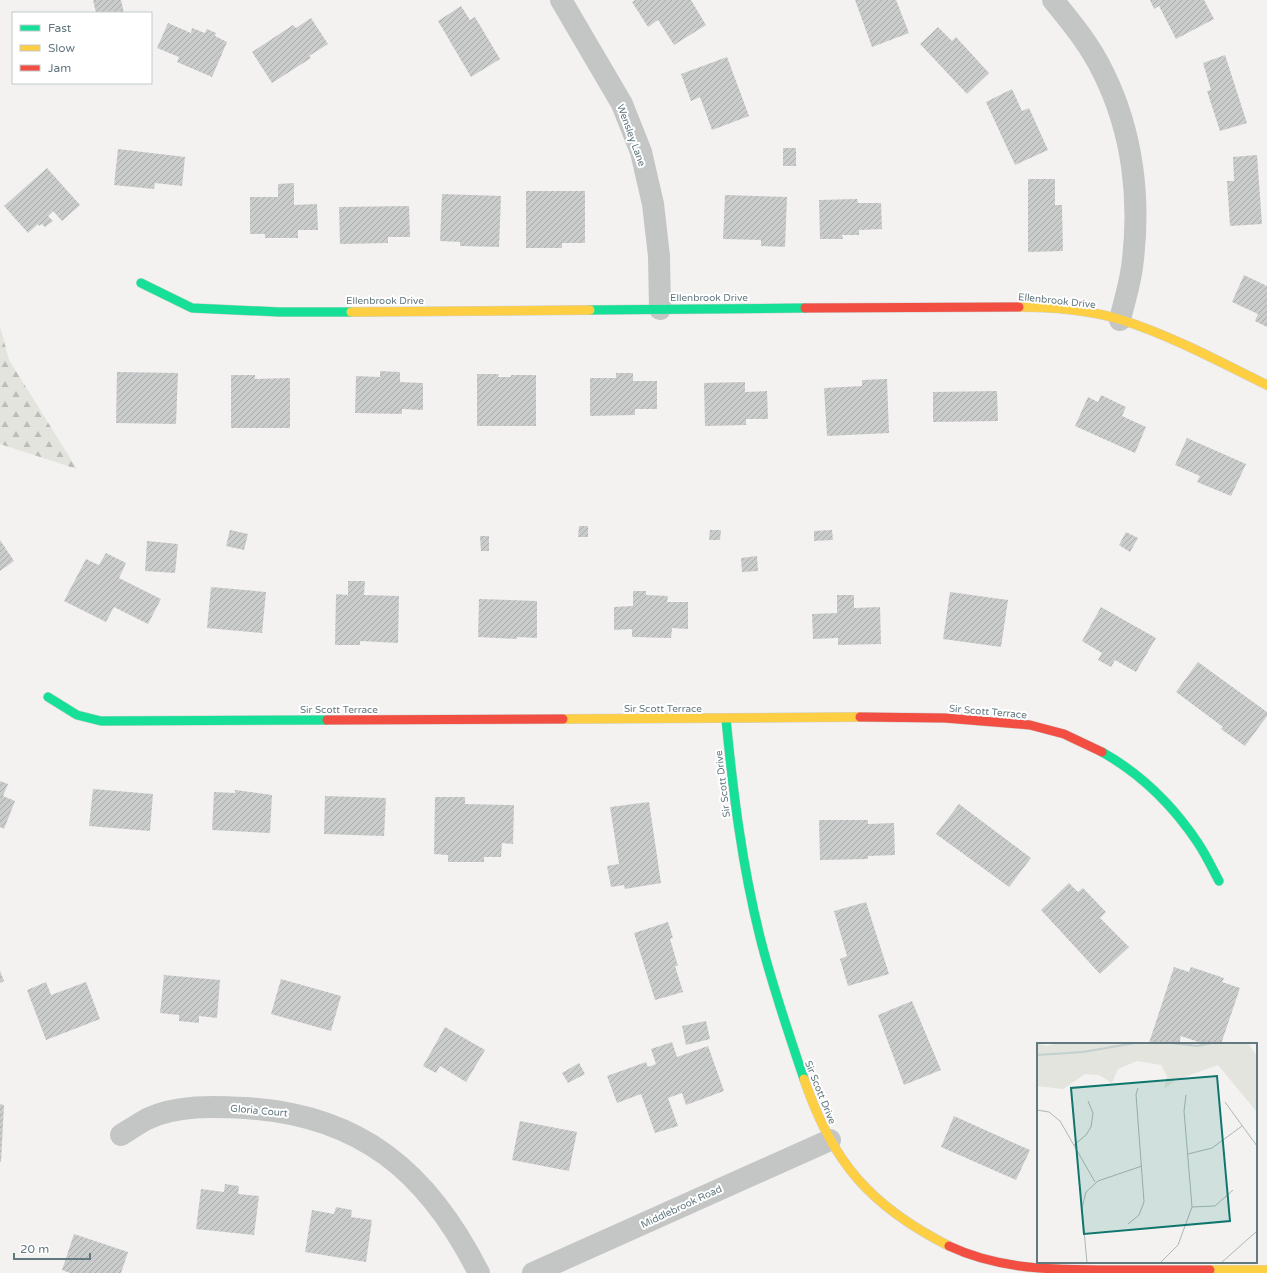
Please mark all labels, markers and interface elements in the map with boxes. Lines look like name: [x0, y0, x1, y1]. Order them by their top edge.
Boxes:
legend: [12, 12, 152, 84]
text: Fast: [48, 21, 72, 35]
text: Slow: [48, 41, 75, 55]
text: Jam: [48, 61, 71, 75]
street label: Wensley Lane: [614, 103, 648, 168]
street label: Ellenbrook Drive: [1018, 291, 1097, 311]
street label: Ellenbrook Drive: [670, 292, 748, 304]
street label: Ellenbrook Drive: [346, 295, 424, 307]
street label: Sir Scott Terrace: [624, 703, 702, 715]
street label: Sir Scott Terrace: [949, 703, 1028, 721]
street label: Sir Scott Terrace: [300, 704, 378, 716]
street label: Sir Scott Drive: [713, 749, 733, 818]
inset map: [1037, 1043, 1257, 1263]
street label: Sir Scott Drive: [802, 1059, 838, 1126]
street label: Gloria Court: [230, 1103, 288, 1119]
street label: Middlebrook Road: [639, 1183, 724, 1231]
scale bar: [14, 1235, 90, 1261]
text: 20 m: [20, 1242, 49, 1256]

